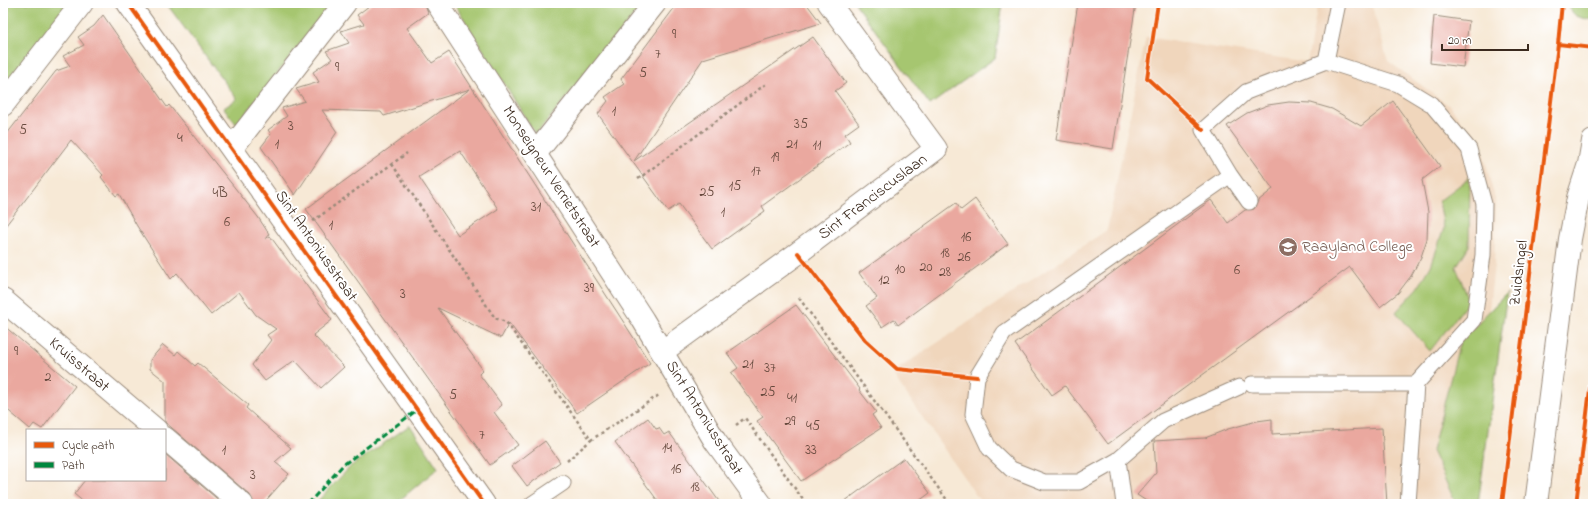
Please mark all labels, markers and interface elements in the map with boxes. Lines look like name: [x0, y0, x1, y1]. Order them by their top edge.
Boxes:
house number: 9: [672, 24, 677, 45]
scale bar: [1442, 26, 1528, 52]
text: 20 m: [1448, 32, 1471, 50]
house number: 7: [655, 44, 661, 65]
house number: 9: [335, 57, 340, 78]
house number: 5: [639, 63, 647, 84]
street label: Monseigneur Verrietstraat: [496, 101, 606, 253]
house number: 1: [612, 101, 617, 122]
house number: 35: [794, 114, 808, 135]
house number: 3: [288, 116, 294, 137]
house number: 5: [19, 120, 27, 141]
house number: 4: [177, 128, 183, 149]
house number: 1: [275, 134, 280, 155]
house number: 21: [786, 134, 798, 155]
house number: 11: [813, 135, 822, 156]
house number: 19: [771, 147, 780, 168]
street label: Sint Franciscuslaan: [813, 148, 933, 246]
house number: 17: [751, 161, 761, 182]
house number: 15: [729, 176, 741, 197]
house number: 25: [700, 182, 714, 203]
house number: 4B: [212, 183, 228, 204]
street label: Sint Antoniusstraat: [269, 185, 364, 307]
house number: 31: [531, 197, 542, 218]
house number: 1: [721, 202, 726, 223]
house number: 6: [224, 212, 230, 233]
house number: 1: [329, 215, 334, 236]
house number: 16: [961, 227, 971, 248]
place label: Raayland College: [1302, 235, 1414, 259]
school or university icon: Raayland College: [1277, 236, 1299, 258]
street label: Zuidsingel: [1503, 238, 1535, 307]
house number: 18: [940, 243, 950, 264]
house number: 26: [957, 247, 971, 268]
house number: 20: [919, 257, 933, 278]
house number: 10: [895, 259, 905, 280]
house number: 6: [1234, 260, 1240, 281]
house number: 28: [939, 262, 951, 283]
house number: 12: [878, 270, 890, 291]
house number: 39: [584, 278, 595, 299]
house number: 3: [400, 284, 406, 305]
street label: Kruisstraat: [43, 332, 115, 399]
house number: 9: [14, 341, 19, 362]
house number: 21: [742, 354, 754, 375]
street label: Sint Antoniusstraat: [659, 356, 749, 480]
house number: 37: [764, 358, 776, 379]
house number: 2: [45, 367, 52, 388]
house number: 25: [761, 382, 775, 403]
house number: 5: [449, 385, 457, 406]
house number: 41: [787, 388, 798, 409]
house number: 29: [784, 411, 796, 432]
house number: 45: [806, 416, 820, 437]
house number: 7: [479, 425, 485, 446]
legend: [26, 429, 166, 481]
text: Cycle path: [62, 437, 114, 456]
house number: 14: [662, 438, 672, 459]
house number: 1: [222, 440, 227, 461]
house number: 33: [805, 440, 817, 461]
text: Path: [62, 457, 85, 475]
house number: 16: [671, 459, 681, 480]
house number: 3: [250, 465, 256, 486]
house number: 18: [690, 477, 700, 498]

